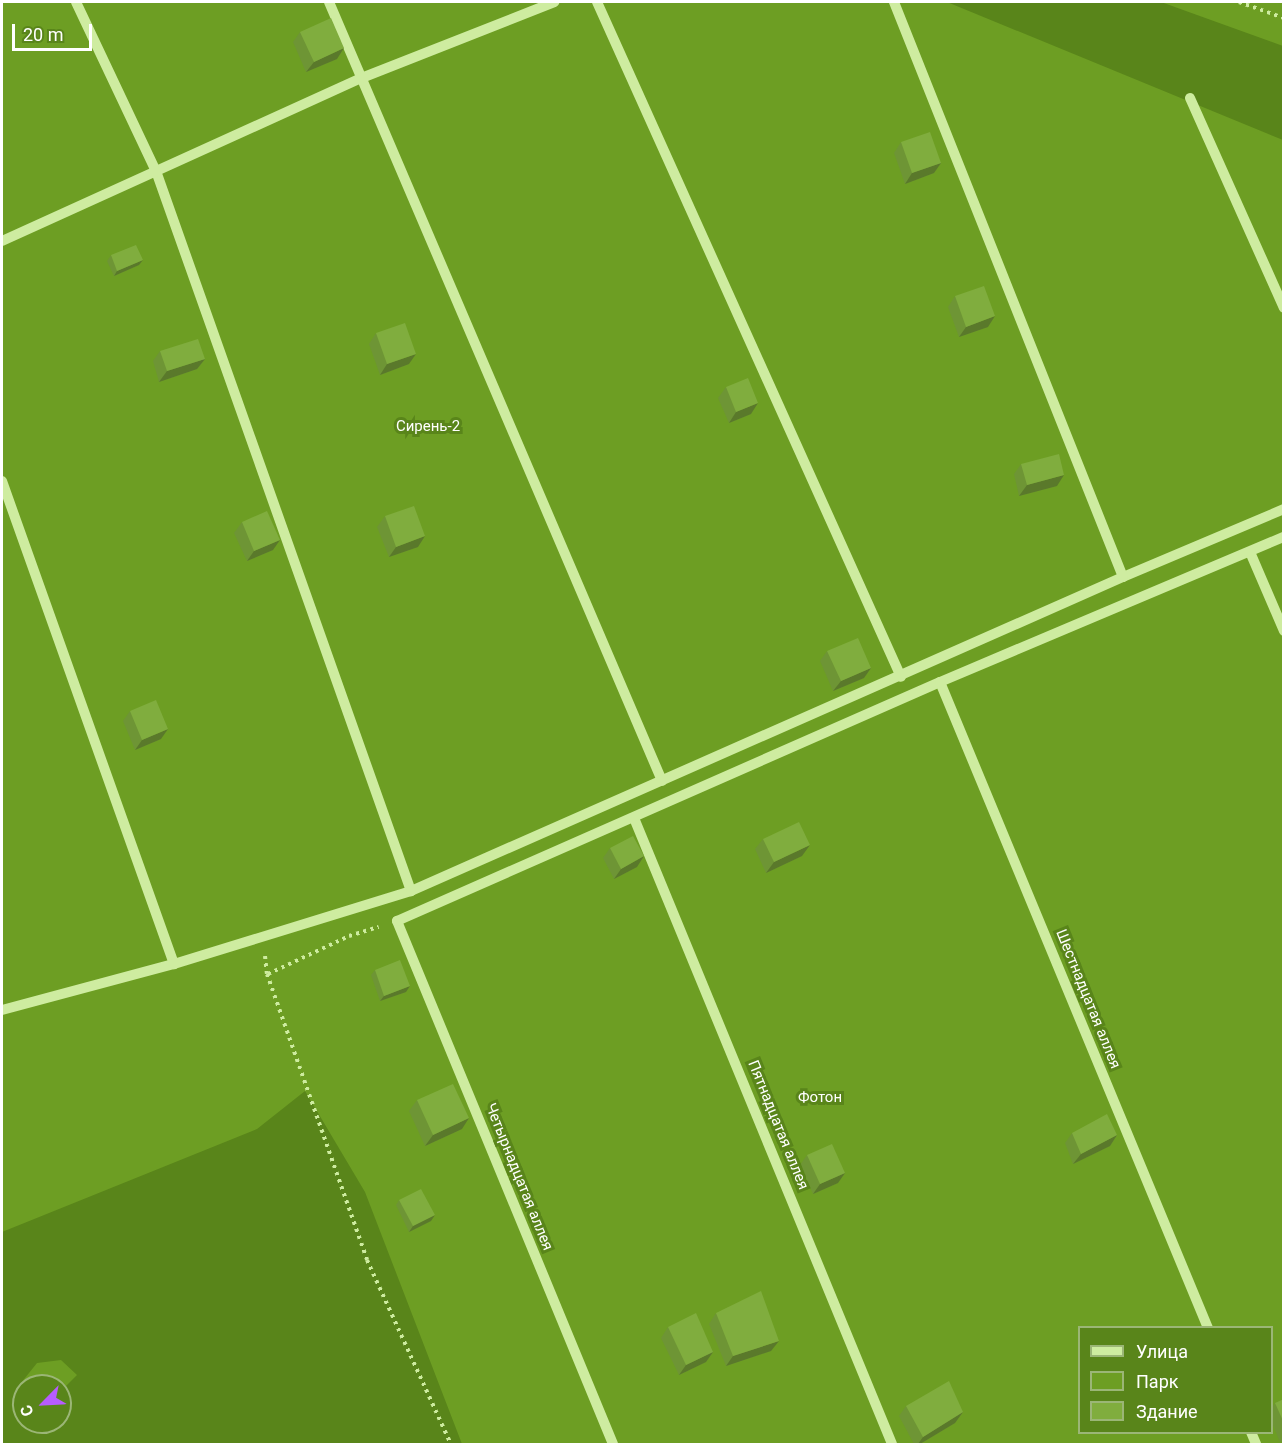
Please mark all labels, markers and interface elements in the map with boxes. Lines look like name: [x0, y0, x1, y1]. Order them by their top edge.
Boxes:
scale bar: [15, 12, 94, 50]
text: 20 m: [23, 24, 63, 45]
park label: Сирень-2: [396, 418, 460, 436]
street label: Шестнадцатая аллея: [1052, 927, 1124, 1071]
street label: Пятнадцатая аллея: [744, 1058, 812, 1192]
park label: Фотон: [798, 1089, 842, 1107]
street label: Четырнадцатая аллея: [481, 1101, 557, 1253]
legend: [1078, 1326, 1273, 1434]
text: Улица: [1136, 1341, 1188, 1362]
text: Парк: [1136, 1371, 1178, 1392]
north arrow: [12, 1374, 72, 1434]
text: Здание: [1136, 1401, 1198, 1422]
text: С: [16, 1402, 38, 1419]

